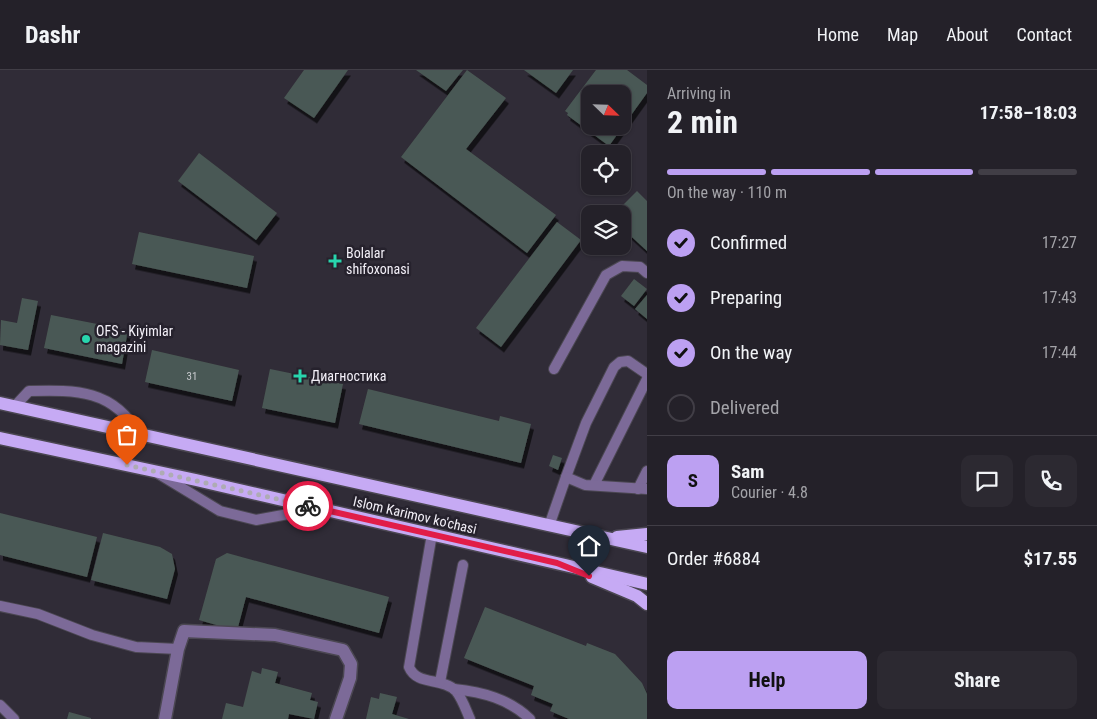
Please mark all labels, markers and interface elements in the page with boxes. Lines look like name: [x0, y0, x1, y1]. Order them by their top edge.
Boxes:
text: Dashr: [25, 21, 81, 49]
text: Home: [817, 24, 859, 45]
text: Map: [887, 24, 918, 45]
text: About: [946, 24, 988, 45]
text: Contact: [1016, 24, 1072, 45]
text: Arriving in: [667, 84, 731, 103]
north arrow: [581, 85, 631, 135]
map controls: [581, 85, 631, 255]
text: 17:58–18:03: [979, 101, 1077, 124]
text: 2 min: [667, 103, 738, 141]
button: locate: [581, 145, 631, 195]
text: On the way · 110 m: [667, 183, 787, 202]
button: layers: [581, 205, 631, 255]
icon: check: [667, 229, 695, 257]
text: Confirmed: [710, 231, 787, 254]
text: 17:27: [1042, 233, 1077, 252]
place label: Bolalar shifoxonasi: [346, 245, 410, 277]
marker: Bolalar shifoxonasi: [328, 254, 342, 268]
icon: check: [667, 284, 695, 312]
text: Preparing: [710, 286, 782, 309]
text: 17:43: [1042, 288, 1077, 307]
place label: OFS - Kiyimlar magazini: [96, 323, 173, 355]
marker: OFS - Kiyimlar magazini: [80, 333, 92, 345]
icon: check: [667, 339, 695, 367]
text: On the way: [710, 341, 792, 364]
text: 17:44: [1042, 343, 1077, 362]
place label: Диагностика: [311, 368, 386, 384]
marker: Диагностика: [293, 369, 307, 383]
house number: 31: [187, 370, 197, 383]
text: Delivered: [710, 396, 779, 419]
pin: [106, 414, 148, 465]
icon: bag: [113, 421, 141, 449]
button: chat: [961, 455, 1013, 507]
button: phone: [1025, 455, 1077, 507]
text: Sam: [731, 460, 764, 483]
text: S: [688, 469, 698, 492]
courier: [283, 481, 333, 531]
text: Courier · 4.8: [731, 483, 808, 502]
icon: bike: [294, 492, 322, 520]
street label: Islom Karimov ko'chasi: [352, 493, 478, 537]
pin: [568, 525, 610, 576]
icon: home: [575, 532, 603, 560]
text: Order #6884: [667, 547, 760, 570]
text: $17.55: [1023, 547, 1077, 570]
button: Help: [667, 651, 867, 709]
button: Share: [877, 651, 1077, 709]

